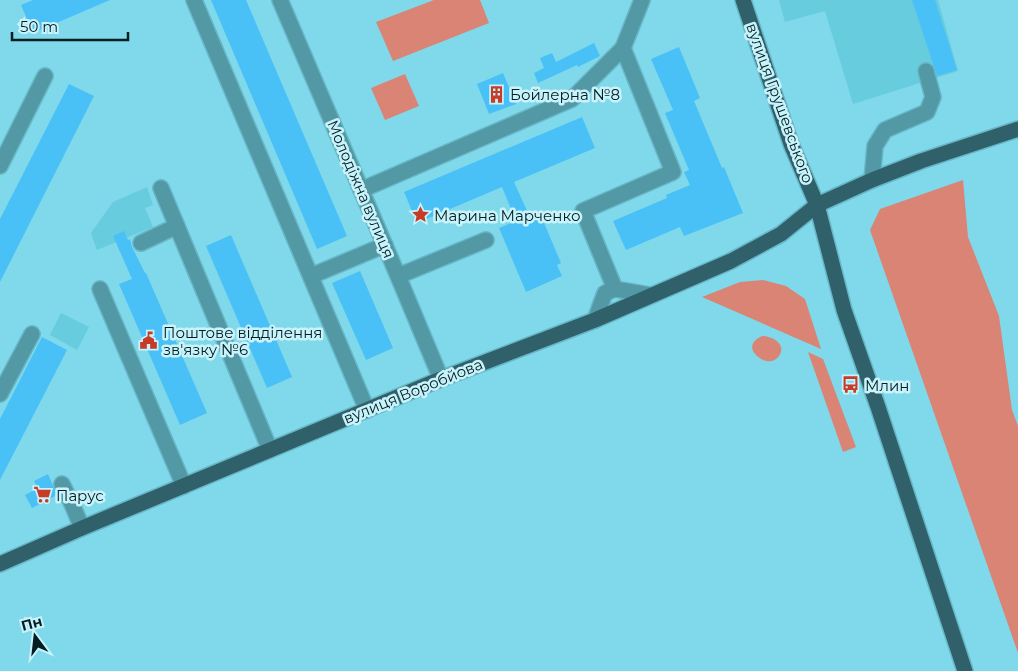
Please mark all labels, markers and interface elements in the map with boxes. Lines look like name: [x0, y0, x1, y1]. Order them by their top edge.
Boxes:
scale bar: [12, 10, 129, 42]
text: 50 m: [20, 17, 58, 36]
street label: вулиця Грушевського: [742, 20, 818, 186]
building icon: Бойлерна №8: [486, 84, 506, 104]
place label: Бойлерна №8: [510, 85, 620, 104]
street label: Молодіжна вулиця: [323, 117, 399, 261]
place icon: Марина Марченко: [410, 205, 430, 225]
place label: Марина Марченко: [434, 206, 580, 225]
place label: Поштове відділення зв'язку №6: [163, 323, 322, 359]
public building icon: Поштове відділення зв'язку №6: [139, 331, 159, 351]
street label: вулиця Воробйова: [341, 354, 485, 428]
bus stop icon: Млин: [841, 375, 861, 395]
place label: Млин: [865, 376, 909, 395]
supermarket icon: Парус: [32, 485, 52, 505]
place label: Парус: [56, 486, 104, 505]
north arrow: [10, 611, 60, 661]
text: Пн: [19, 612, 44, 635]

